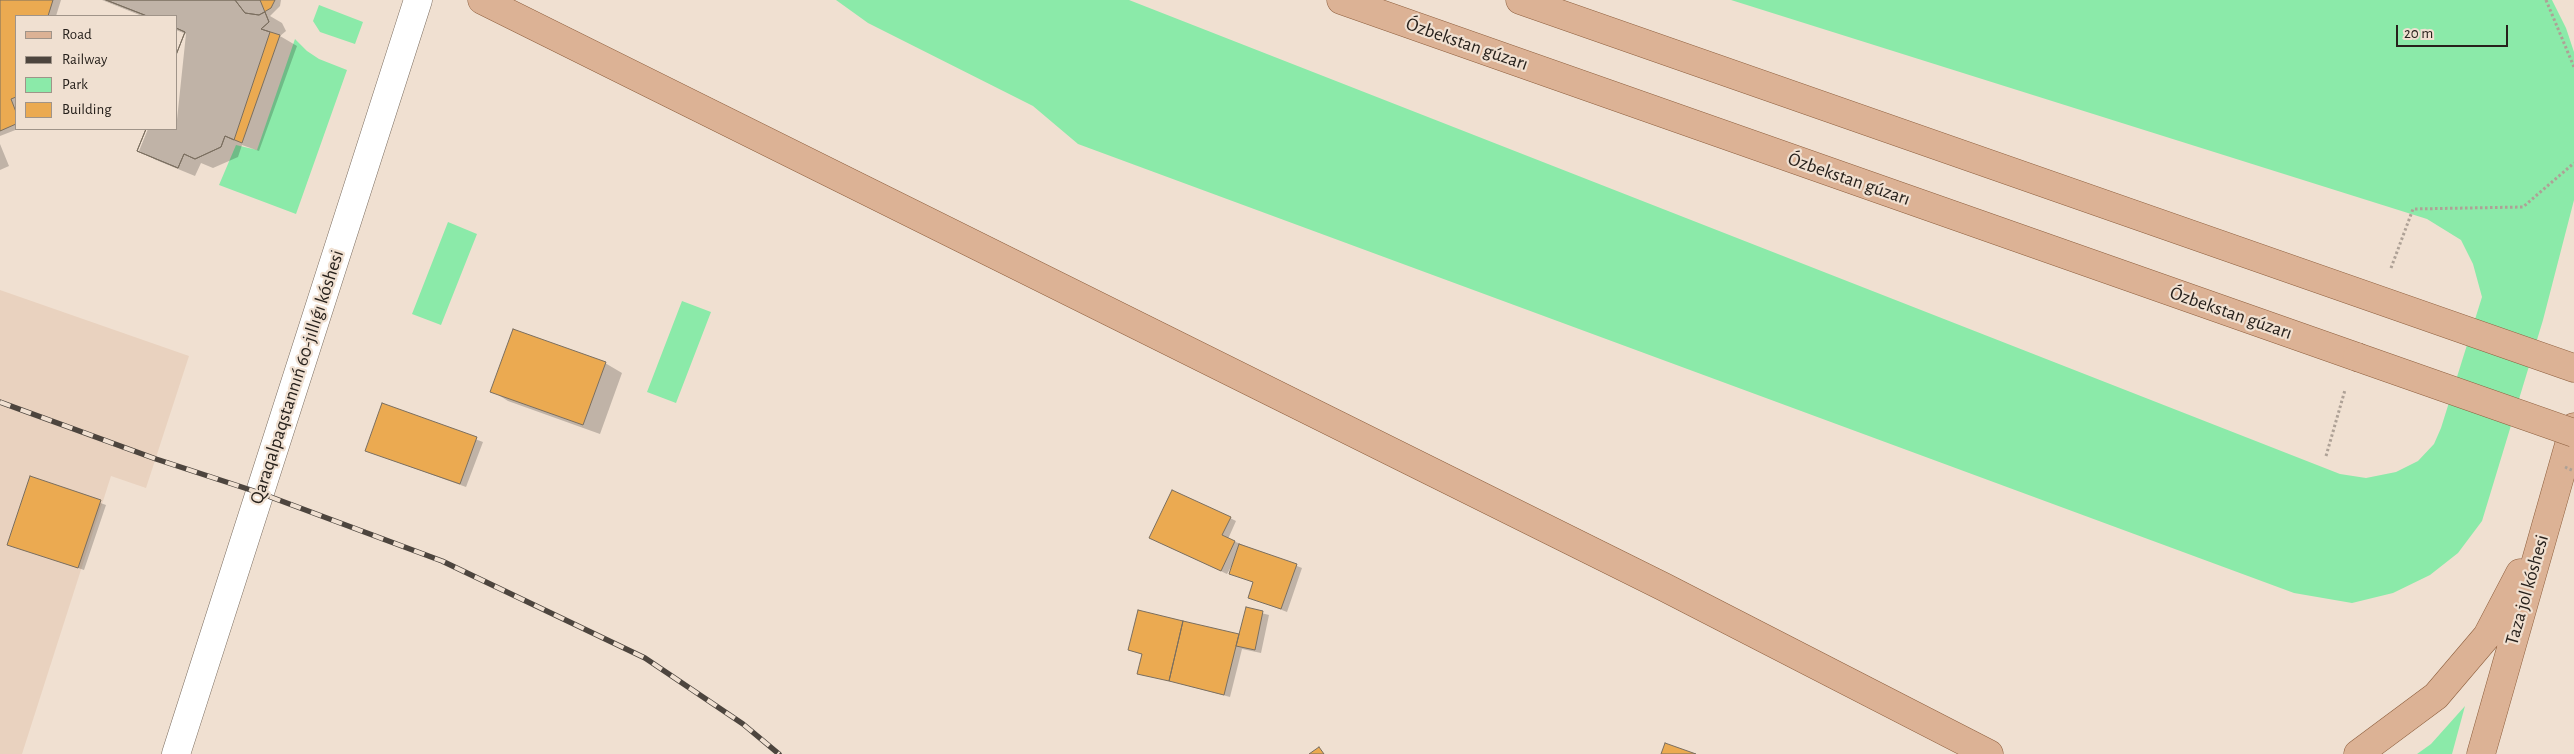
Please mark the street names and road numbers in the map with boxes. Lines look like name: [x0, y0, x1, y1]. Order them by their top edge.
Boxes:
street label: Ózbekstan gúzarı: [1403, 12, 1531, 76]
street label: Ózbekstan gúzarı: [1785, 147, 1913, 211]
street label: Qaraqalpaqstannıń 60-jıllıǵı kóshesi: [245, 247, 349, 507]
street label: Ózbekstan gúzarı: [2167, 281, 2295, 345]
street label: Taza jol kóshesi: [2500, 532, 2554, 648]

